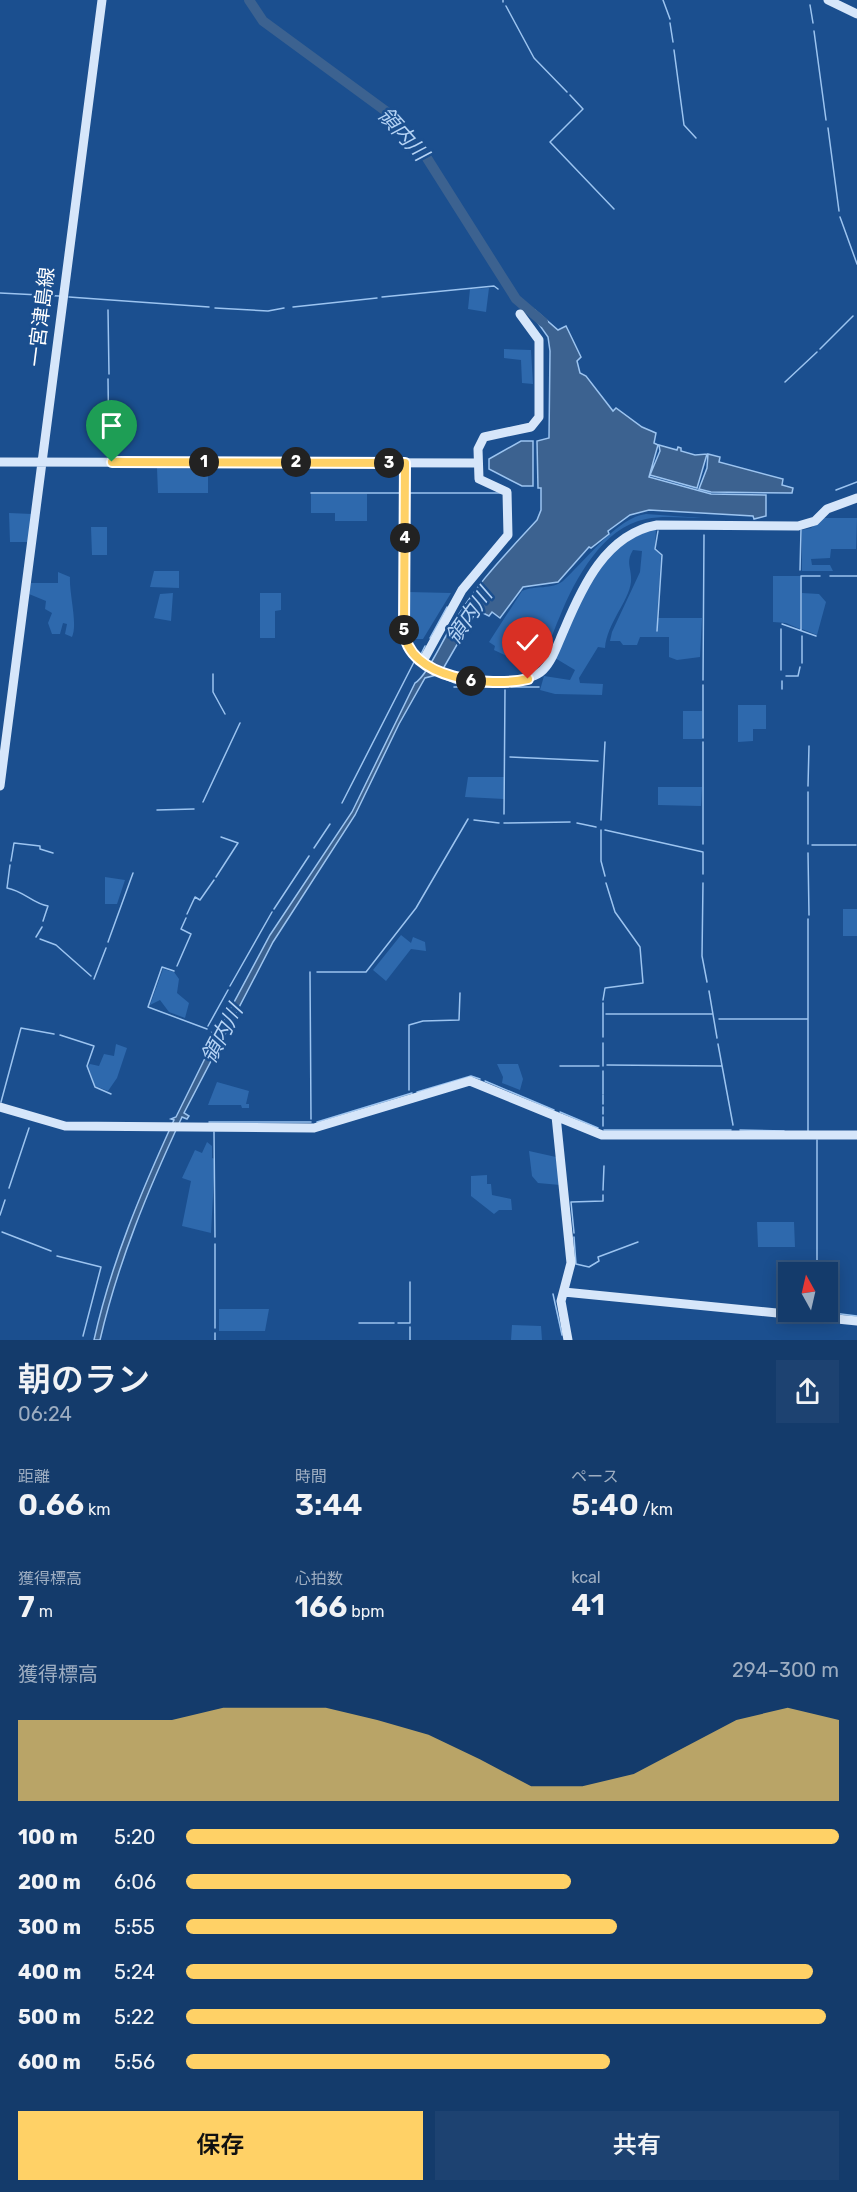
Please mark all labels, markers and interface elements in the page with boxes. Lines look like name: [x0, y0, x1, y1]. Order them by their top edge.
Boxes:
water label: 領内川: [373, 102, 435, 167]
street label: 一宮津島線: [23, 266, 59, 368]
pin: [86, 400, 137, 462]
icon: arrive: [95, 409, 128, 442]
pin: 1: [189, 447, 219, 477]
pin: 2: [281, 447, 311, 477]
pin: 3: [374, 448, 404, 478]
text: 1: [200, 452, 208, 471]
text: 2: [291, 452, 301, 471]
text: 3: [384, 453, 394, 472]
pin: 4: [390, 523, 420, 553]
text: 4: [400, 528, 410, 547]
water label: 領内川: [440, 581, 498, 649]
pin: 5: [389, 615, 419, 645]
pin: [502, 617, 553, 679]
text: 5: [399, 620, 409, 639]
icon: check: [511, 626, 544, 659]
pin: 6: [456, 666, 486, 696]
text: 6: [466, 671, 476, 690]
water label: 領内川: [196, 998, 248, 1067]
north arrow: [778, 1262, 838, 1322]
map controls: [778, 1262, 838, 1322]
text: 朝のラン: [18, 1360, 150, 1399]
button: share: [776, 1360, 839, 1423]
text: 06:24: [18, 1402, 72, 1426]
text: 距離: [18, 1467, 50, 1486]
text: 時間: [295, 1467, 327, 1486]
text: ペース: [571, 1467, 619, 1486]
text: 0.66: [18, 1487, 84, 1523]
text: 3:44: [295, 1487, 363, 1523]
text: 5:40: [571, 1487, 639, 1523]
text: km: [84, 1500, 111, 1519]
text: /km: [639, 1500, 673, 1519]
text: kcal: [571, 1568, 601, 1587]
text: 獲得標高: [18, 1569, 82, 1588]
text: 心拍数: [295, 1569, 343, 1588]
text: 41: [571, 1587, 605, 1623]
text: 7: [18, 1589, 35, 1625]
text: 166: [295, 1589, 347, 1625]
text: m: [35, 1602, 53, 1621]
text: bpm: [347, 1602, 385, 1621]
text: 294–300 m: [732, 1658, 839, 1682]
text: 獲得標高: [18, 1662, 98, 1686]
text: 100 m: [18, 1825, 78, 1849]
text: 5:20: [114, 1825, 155, 1849]
text: 200 m: [18, 1870, 81, 1894]
text: 6:06: [114, 1870, 156, 1894]
text: 300 m: [18, 1915, 81, 1939]
text: 5:55: [114, 1915, 155, 1939]
text: 400 m: [18, 1960, 81, 1984]
text: 5:24: [114, 1960, 155, 1984]
text: 500 m: [18, 2005, 81, 2029]
text: 5:22: [114, 2005, 154, 2029]
text: 600 m: [18, 2050, 81, 2074]
text: 5:56: [114, 2050, 155, 2074]
button: 保存: [18, 2111, 423, 2180]
button: 共有: [435, 2111, 839, 2180]

